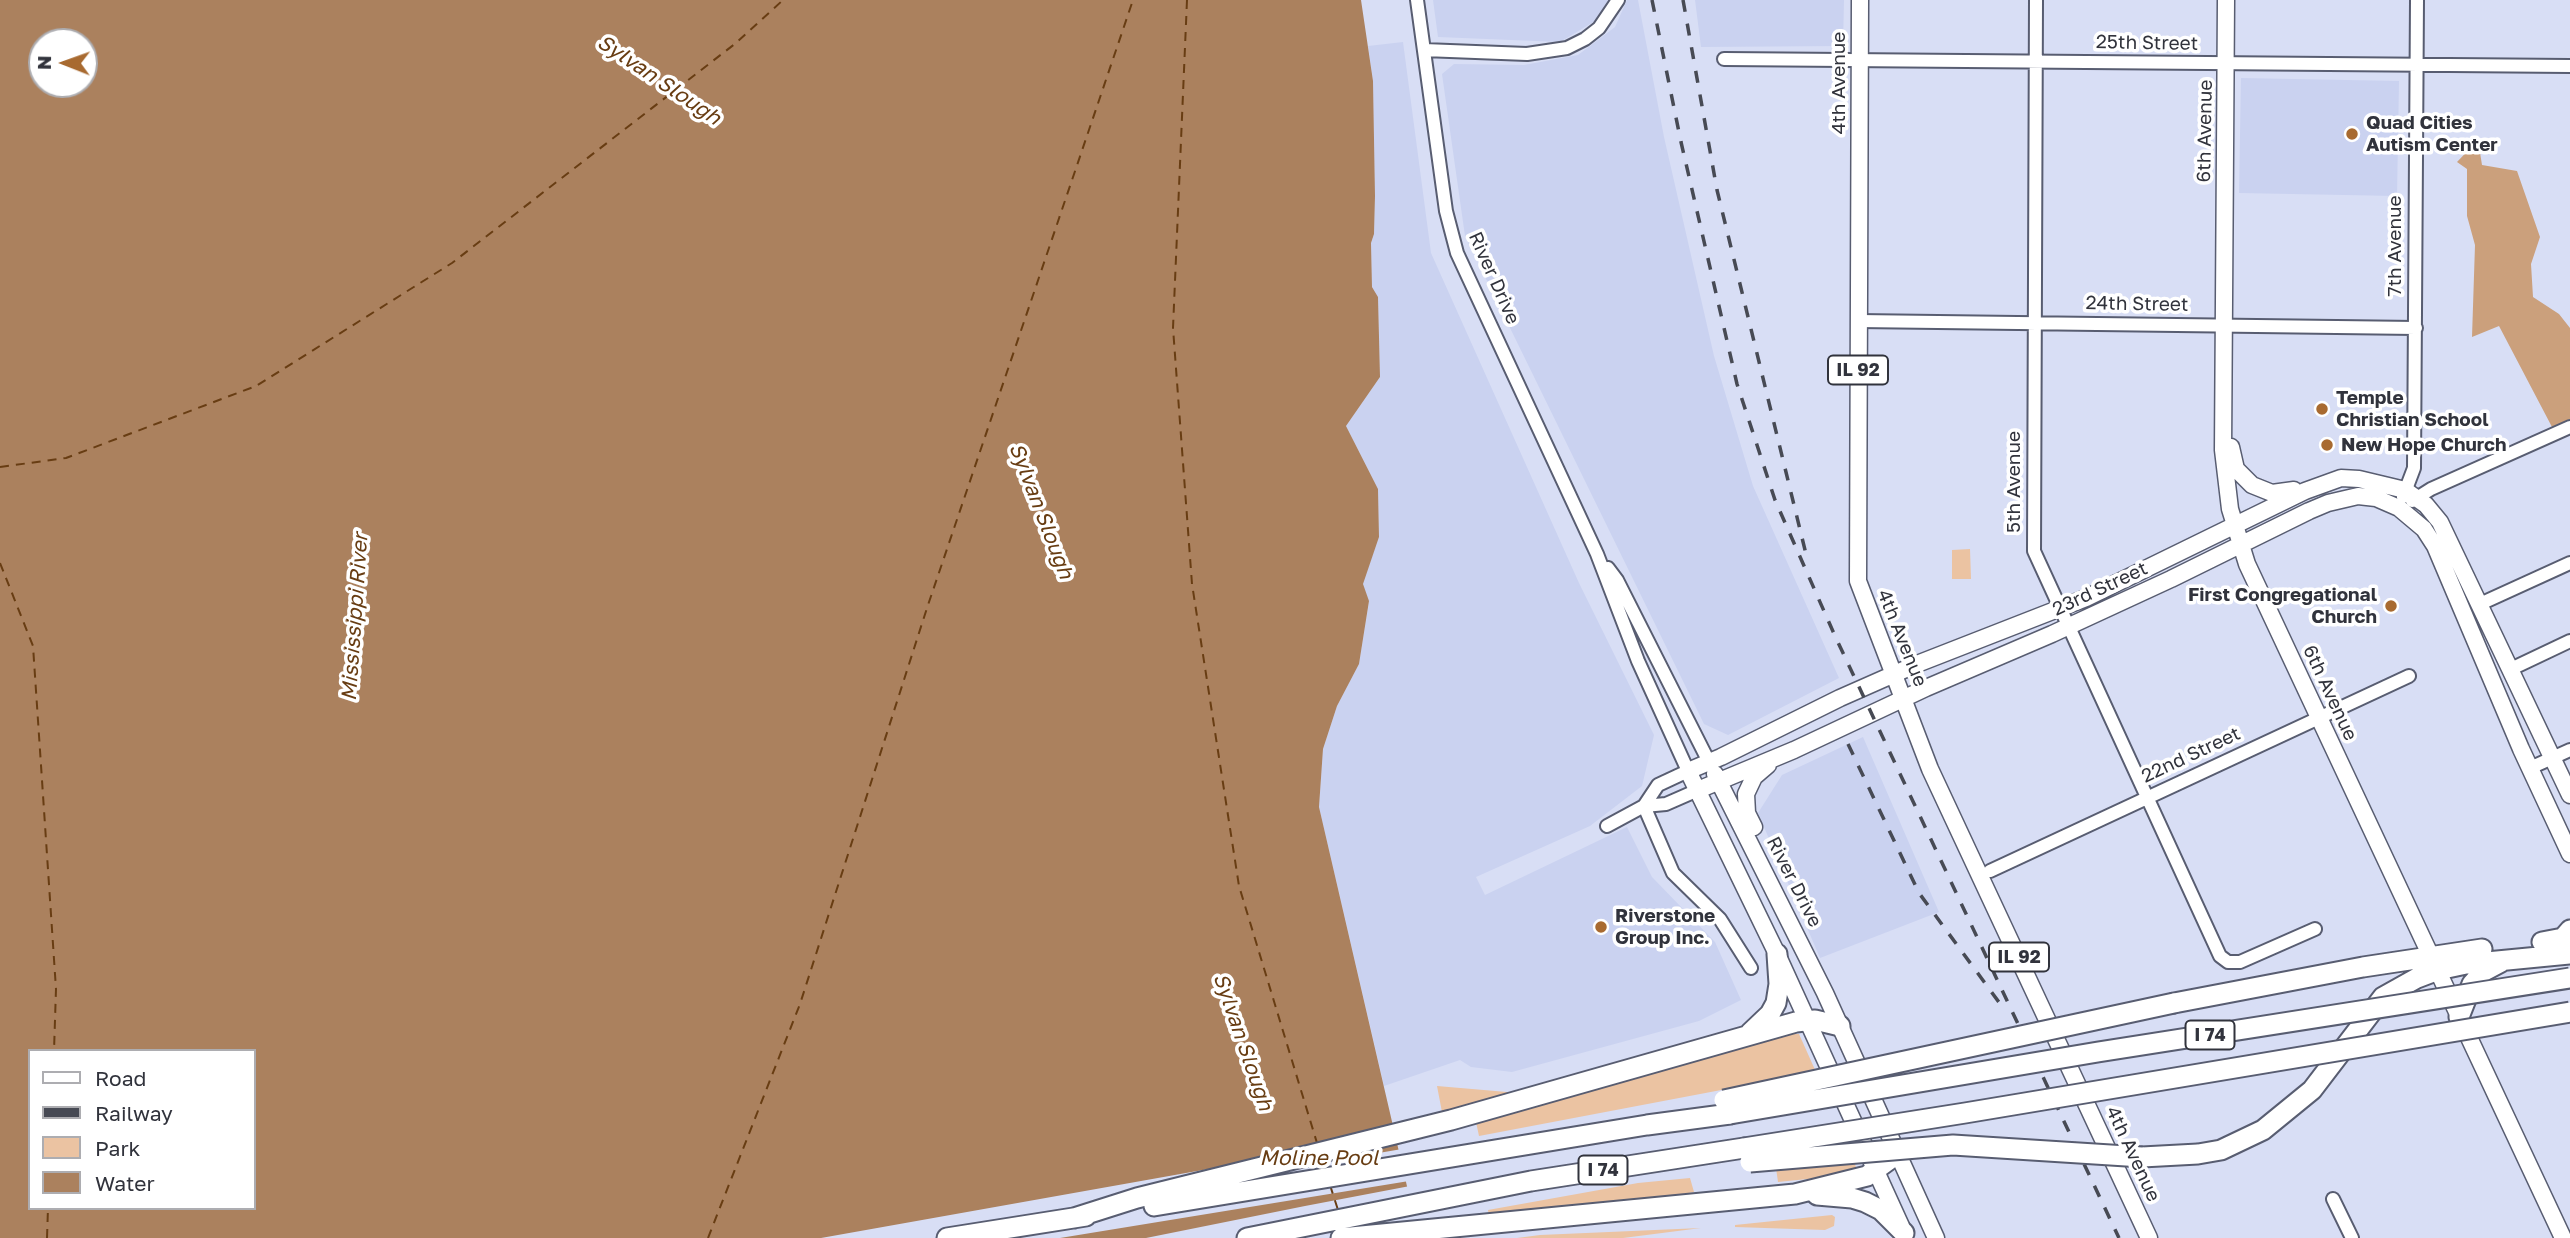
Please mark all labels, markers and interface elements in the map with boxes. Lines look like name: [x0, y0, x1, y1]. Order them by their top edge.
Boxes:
north arrow: [28, 28, 98, 98]
water label: Sylvan Slough: [592, 29, 726, 131]
street label: 25th Street: [2096, 31, 2198, 55]
street label: 4th Avenue: [1828, 32, 1850, 134]
text: N: [32, 55, 55, 70]
street label: 6th Avenue: [2193, 80, 2217, 182]
place label: Quad Cities Autism Center: [2366, 112, 2498, 156]
marker: Quad Cities Autism Center: [2344, 126, 2360, 142]
street label: 7th Avenue: [2384, 195, 2406, 297]
street label: River Drive: [1464, 228, 1524, 328]
street label: 24th Street: [2085, 292, 2189, 316]
road number: IL 92: [1828, 356, 1888, 384]
place label: Temple Christian School: [2336, 387, 2489, 431]
marker: Temple Christian School: [2314, 401, 2330, 417]
street label: 5th Avenue: [2003, 431, 2025, 533]
place label: New Hope Church: [2341, 434, 2506, 456]
marker: New Hope Church: [2319, 437, 2335, 453]
water label: Sylvan Slough: [1004, 439, 1078, 583]
water label: Mississippi River: [337, 532, 373, 702]
street label: 23rd Street: [2049, 557, 2151, 621]
place label: First Congregational Church: [2188, 584, 2377, 628]
street label: 4th Avenue: [1872, 586, 1932, 690]
marker: First Congregational Church: [2383, 598, 2399, 614]
street label: 6th Avenue: [2298, 642, 2362, 744]
street label: 22nd Street: [2138, 722, 2244, 788]
street label: River Drive: [1761, 833, 1827, 931]
place label: Riverstone Group Inc.: [1615, 905, 1715, 949]
marker: Riverstone Group Inc.: [1593, 919, 1609, 935]
road number: IL 92: [1989, 942, 2049, 972]
water label: Sylvan Slough: [1208, 970, 1278, 1114]
road number: I 74: [2186, 1020, 2234, 1050]
legend: [28, 1049, 256, 1210]
text: Road: [95, 1065, 146, 1091]
text: Railway: [95, 1100, 173, 1126]
street label: 4th Avenue: [2101, 1103, 2165, 1205]
text: Park: [95, 1135, 140, 1161]
water label: Moline Pool: [1260, 1145, 1378, 1171]
road number: I 74: [1578, 1156, 1628, 1184]
text: Water: [95, 1170, 155, 1196]

